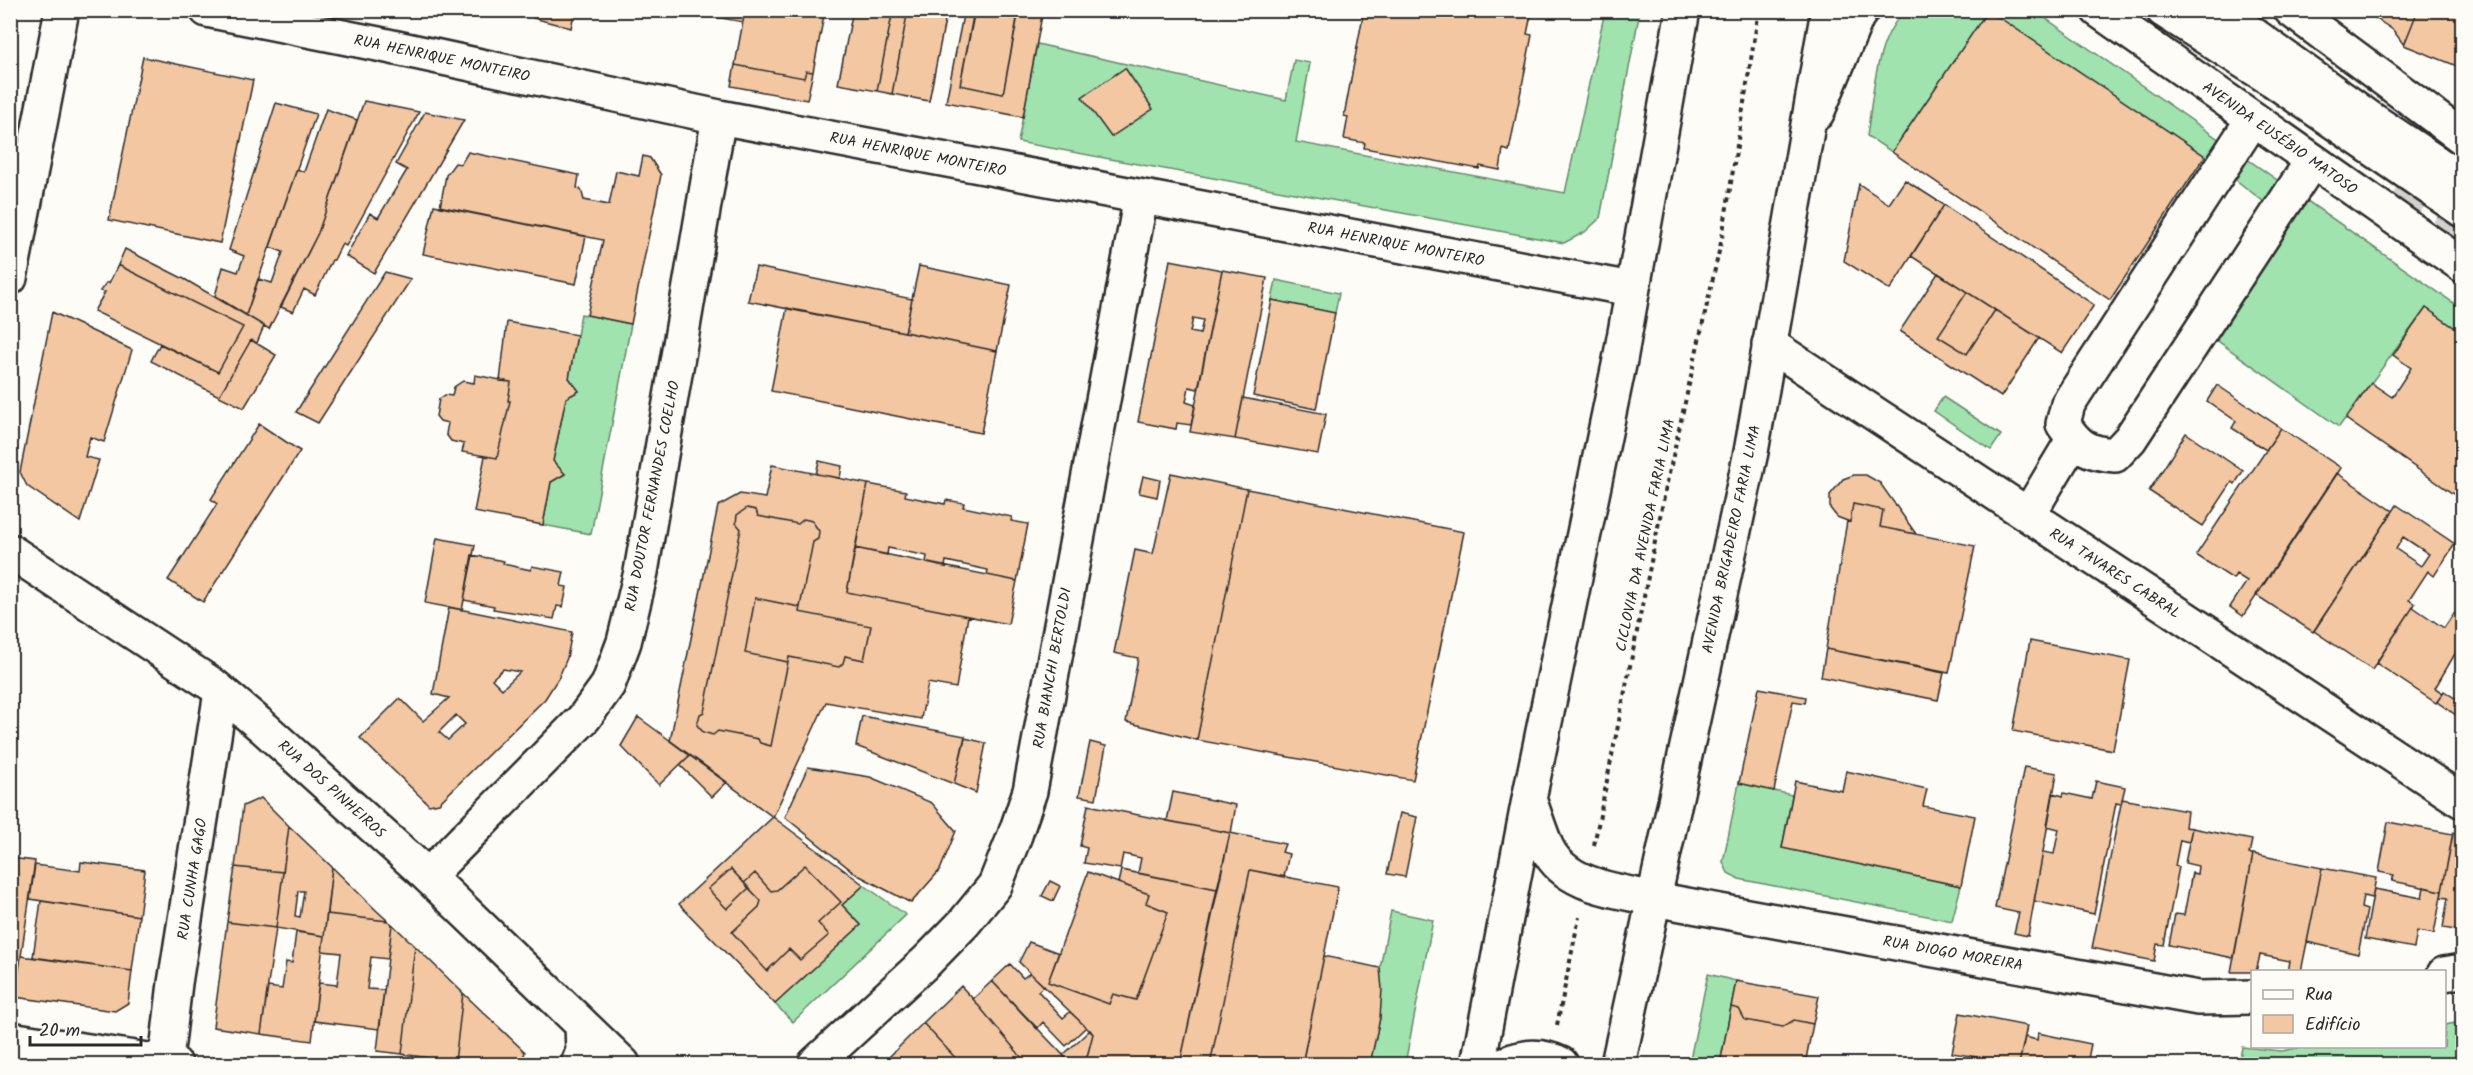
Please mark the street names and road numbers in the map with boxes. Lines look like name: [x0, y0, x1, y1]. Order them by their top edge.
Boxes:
street label: RUA HENRIQUE MONTEIRO: [352, 29, 532, 89]
street label: AVENIDA EUSÉBIO MATOSO: [2197, 76, 2362, 202]
street label: RUA HENRIQUE MONTEIRO: [828, 126, 1008, 184]
street label: RUA HENRIQUE MONTEIRO: [1306, 216, 1486, 274]
street label: RUA DOUTOR FERNANDES COELHO: [619, 379, 687, 613]
street label: CICLOVIA DA AVENIDA FARIA LIMA: [1610, 417, 1682, 654]
street label: AVENIDA BRIGADEIRO FARIA LIMA: [1696, 423, 1768, 656]
street label: RUA TAVARES CABRAL: [2044, 522, 2185, 625]
street label: RUA BIANCHI BERTOLDI: [1027, 586, 1079, 750]
street label: RUA DOS PINHEIROS: [272, 735, 391, 845]
street label: RUA CUNHA GAGO: [172, 817, 214, 942]
street label: RUA DIOGO MOREIRA: [1881, 930, 2025, 978]

